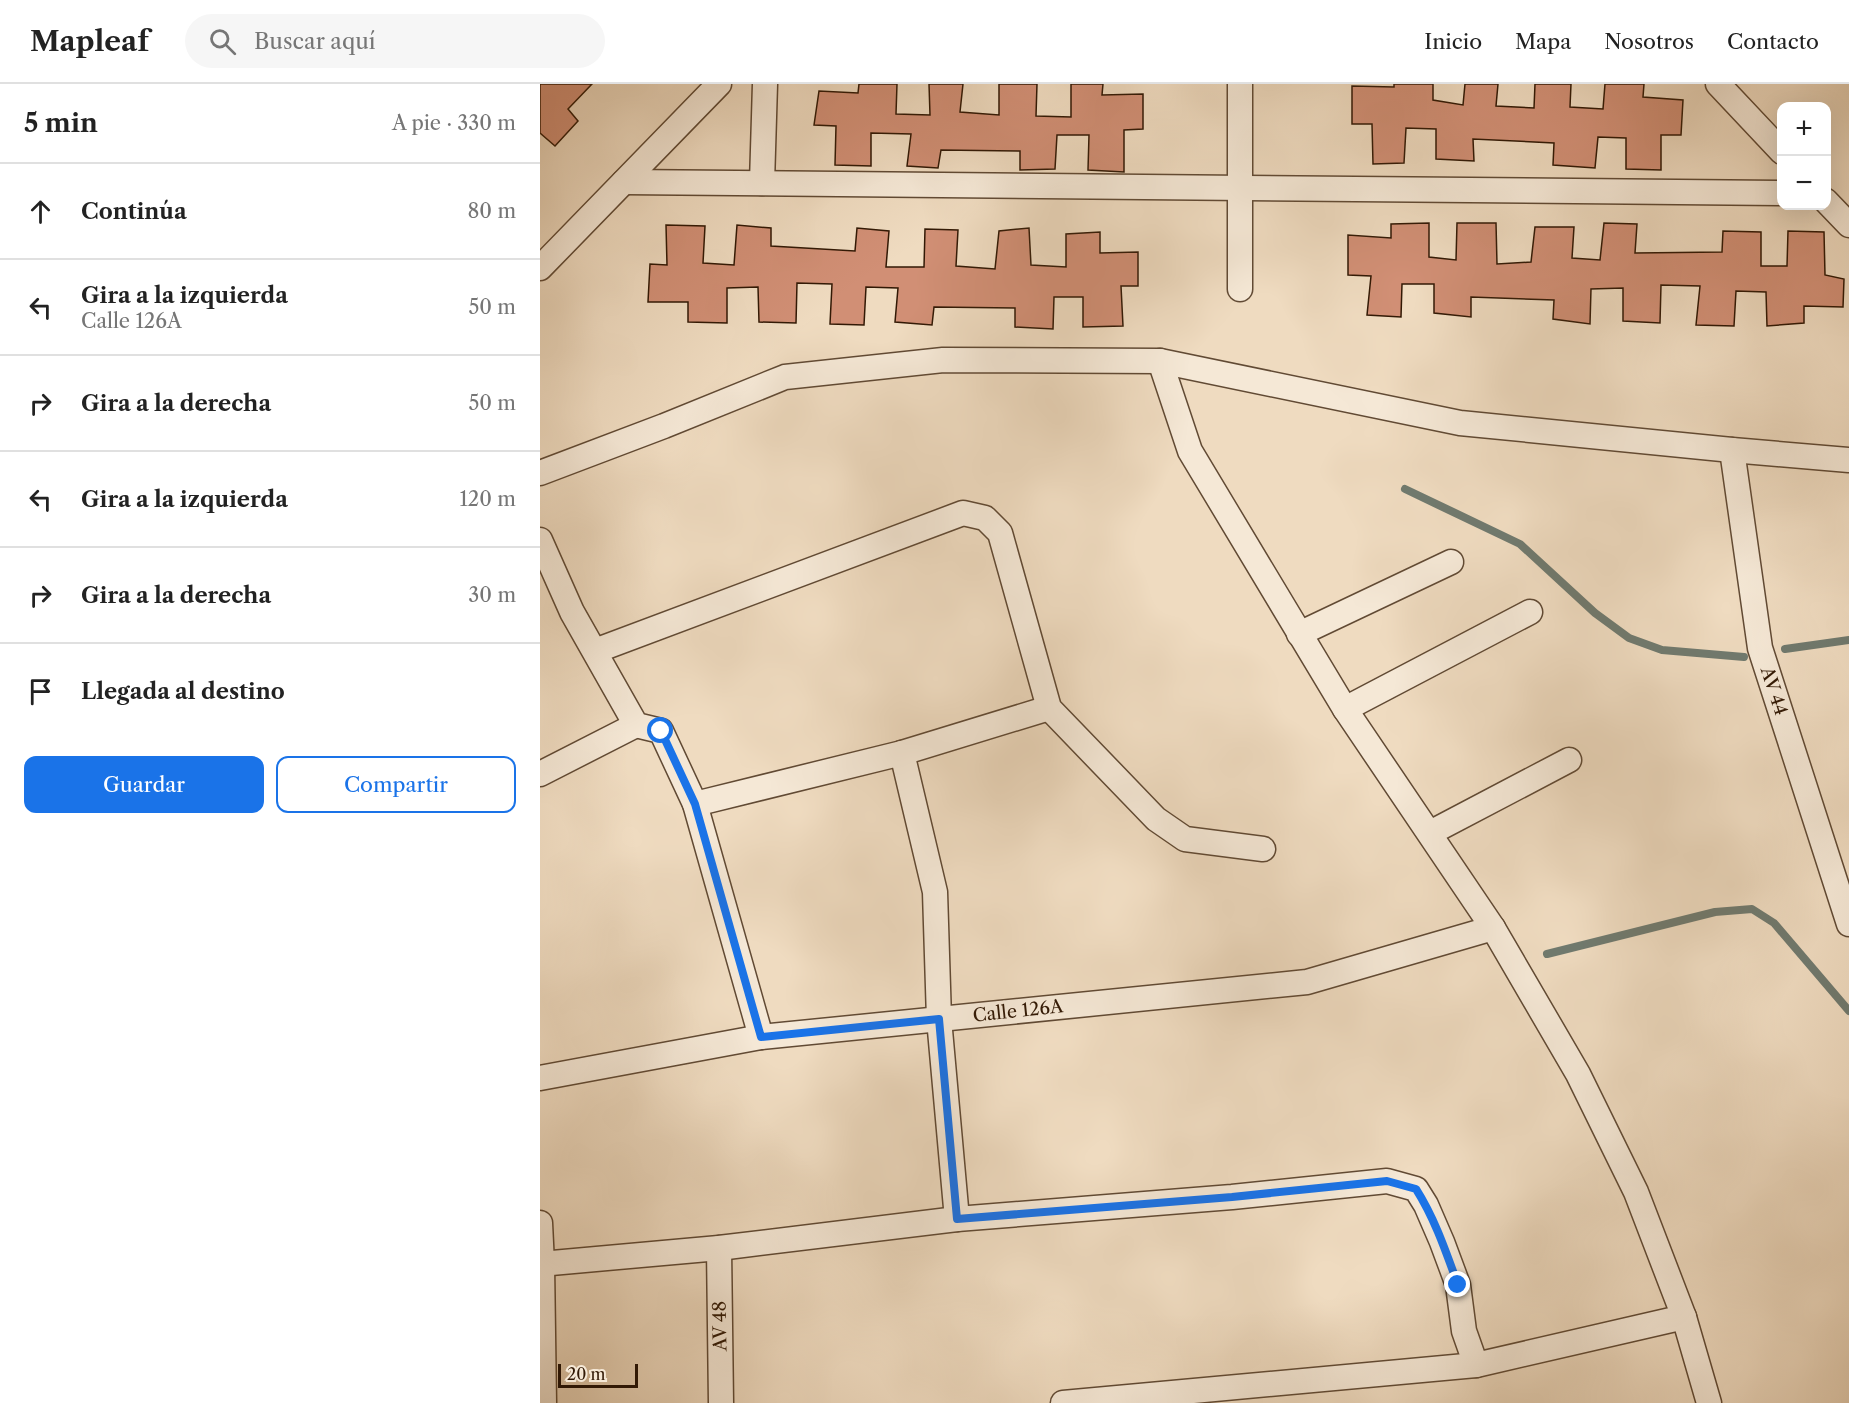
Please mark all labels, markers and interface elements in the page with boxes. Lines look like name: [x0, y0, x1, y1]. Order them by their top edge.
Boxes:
search box: [185, 14, 605, 68]
text: Mapleaf: [30, 24, 149, 58]
icon: search: [206, 25, 239, 58]
text: Buscar aquí: [254, 28, 376, 55]
text: Inicio: [1424, 29, 1482, 54]
text: Mapa: [1515, 29, 1571, 54]
text: Nosotros: [1604, 29, 1694, 54]
text: Contacto: [1727, 29, 1819, 54]
map controls: [1777, 102, 1831, 210]
button: +: [1777, 102, 1831, 156]
text: 5 min: [24, 107, 98, 139]
text: A pie · 330 m: [392, 111, 516, 135]
button: −: [1777, 156, 1831, 210]
icon: ahead: [24, 195, 57, 228]
text: Continúa: [81, 198, 187, 225]
text: 80 m: [468, 199, 516, 223]
text: Gira a la izquierda: [81, 282, 288, 309]
icon: left: [24, 291, 57, 324]
text: 50 m: [469, 295, 516, 319]
text: Calle 126A: [81, 309, 182, 333]
icon: right: [24, 387, 57, 420]
text: Gira a la derecha: [81, 390, 271, 417]
text: 50 m: [469, 391, 516, 415]
icon: left: [24, 483, 57, 516]
text: Gira a la izquierda: [81, 486, 288, 513]
text: 120 m: [459, 487, 516, 511]
icon: right: [24, 579, 57, 612]
text: Gira a la derecha: [81, 582, 271, 609]
text: 30 m: [468, 583, 516, 607]
street label: AV 44: [1756, 663, 1792, 718]
icon: arrive: [24, 675, 57, 708]
text: Llegada al destino: [81, 678, 285, 705]
route start: [647, 717, 673, 743]
button: Guardar: [24, 756, 264, 813]
button: Compartir: [276, 756, 516, 813]
street label: Calle 126A: [972, 995, 1065, 1027]
route end: [1444, 1271, 1470, 1297]
street label: AV 48: [709, 1301, 731, 1352]
scale bar: [558, 1361, 638, 1388]
text: 20 m: [567, 1364, 606, 1384]

